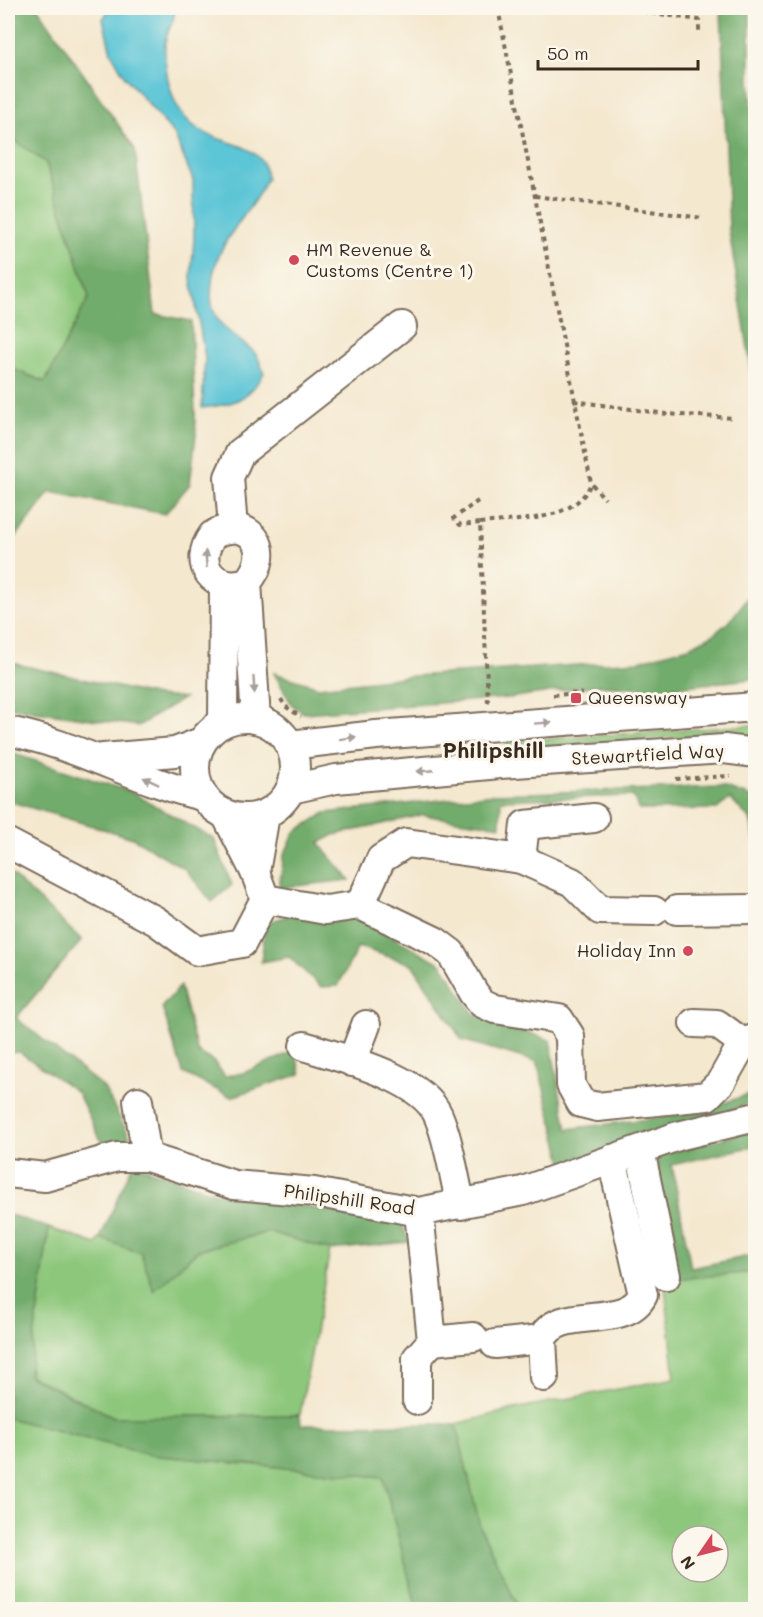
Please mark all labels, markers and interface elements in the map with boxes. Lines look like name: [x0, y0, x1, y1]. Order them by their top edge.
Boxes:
scale bar: [538, 33, 698, 71]
text: 50 m: [547, 41, 589, 65]
place label: HM Revenue & Customs (Centre 1): [306, 237, 473, 282]
marker: HM Revenue & Customs (Centre 1): [287, 253, 301, 267]
one-way arrow: [201, 549, 210, 568]
one-way arrow: [249, 676, 258, 695]
place label: Queensway: [588, 685, 688, 709]
marker: Queensway: [569, 691, 583, 705]
one-way arrow: [533, 719, 552, 728]
one-way arrow: [339, 733, 358, 743]
district label: Philipshill: [443, 736, 543, 763]
street label: Stewartfield Way: [571, 738, 725, 770]
one-way arrow: [416, 766, 435, 776]
one-way arrow: [141, 776, 159, 786]
place label: Holiday Inn: [577, 938, 676, 962]
marker: Holiday Inn: [681, 944, 695, 958]
street label: Philipshill Road: [282, 1178, 416, 1220]
north arrow: [670, 1524, 730, 1584]
text: N: [675, 1552, 699, 1574]

